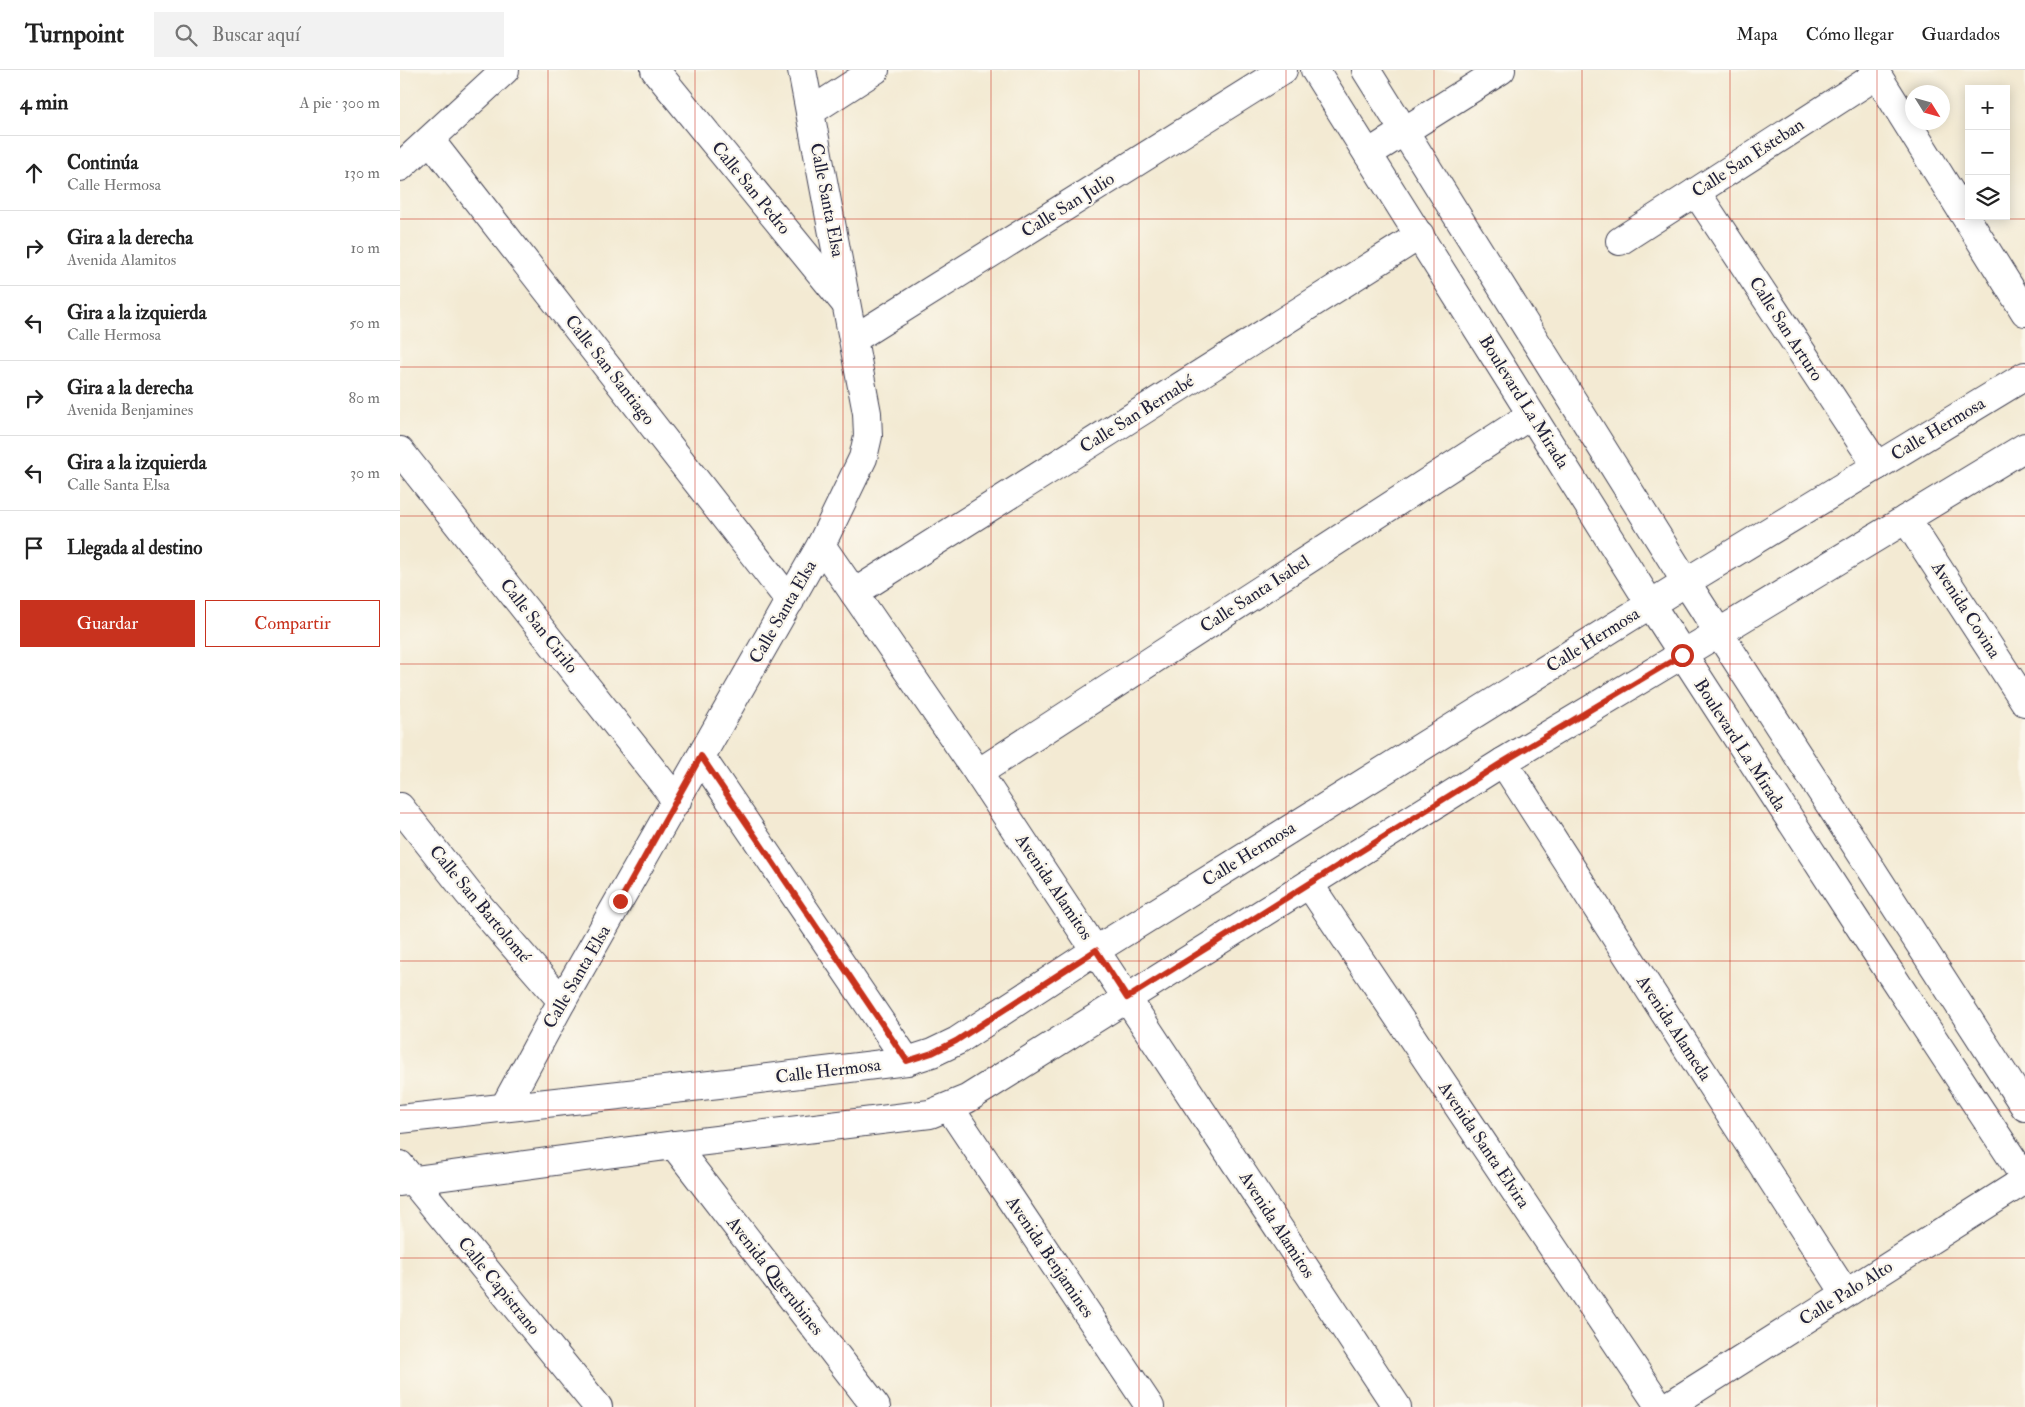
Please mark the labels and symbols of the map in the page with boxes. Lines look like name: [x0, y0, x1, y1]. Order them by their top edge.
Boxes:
north arrow: [1905, 85, 1950, 130]
street label: Calle San Esteban: [1687, 113, 1809, 203]
street label: Calle San Pedro: [706, 137, 796, 239]
street label: Calle Santa Elsa: [805, 141, 849, 260]
street label: Calle San Julio: [1017, 167, 1119, 243]
street label: Calle San Arturo: [1744, 272, 1829, 386]
street label: Calle San Santiago: [560, 310, 660, 430]
street label: Boulevard La Mirada: [1474, 331, 1575, 473]
street label: Calle San Bernabé: [1076, 369, 1199, 458]
street label: Calle Hermosa: [1887, 392, 1990, 466]
street label: Calle Santa Isabel: [1196, 550, 1315, 638]
street label: Calle Santa Elsa: [744, 556, 822, 668]
street label: Avenida Covina: [1926, 556, 2006, 663]
street label: Calle San Cirilo: [495, 574, 583, 678]
street label: Calle Hermosa: [1542, 602, 1645, 678]
route start: [1671, 644, 1694, 667]
street label: Boulevard La Mirada: [1689, 675, 1792, 816]
street label: Calle Hermosa: [1198, 816, 1301, 892]
street label: Avenida Alamitos: [1010, 829, 1098, 944]
street label: Calle San Bartolomé: [424, 841, 536, 968]
route end: [609, 890, 632, 913]
street label: Calle Santa Elsa: [538, 921, 616, 1033]
street label: Avenida Alameda: [1631, 970, 1717, 1086]
street label: Calle Hermosa: [774, 1053, 883, 1089]
street label: Avenida Santa Elvira: [1433, 1076, 1535, 1213]
street label: Avenida Alamitos: [1233, 1166, 1320, 1283]
street label: Avenida Benjamines: [1000, 1191, 1099, 1322]
street label: Avenida Querubines: [721, 1211, 829, 1340]
street label: Calle Capistrano: [453, 1232, 546, 1340]
street label: Calle Palo Alto: [1795, 1255, 1897, 1331]

